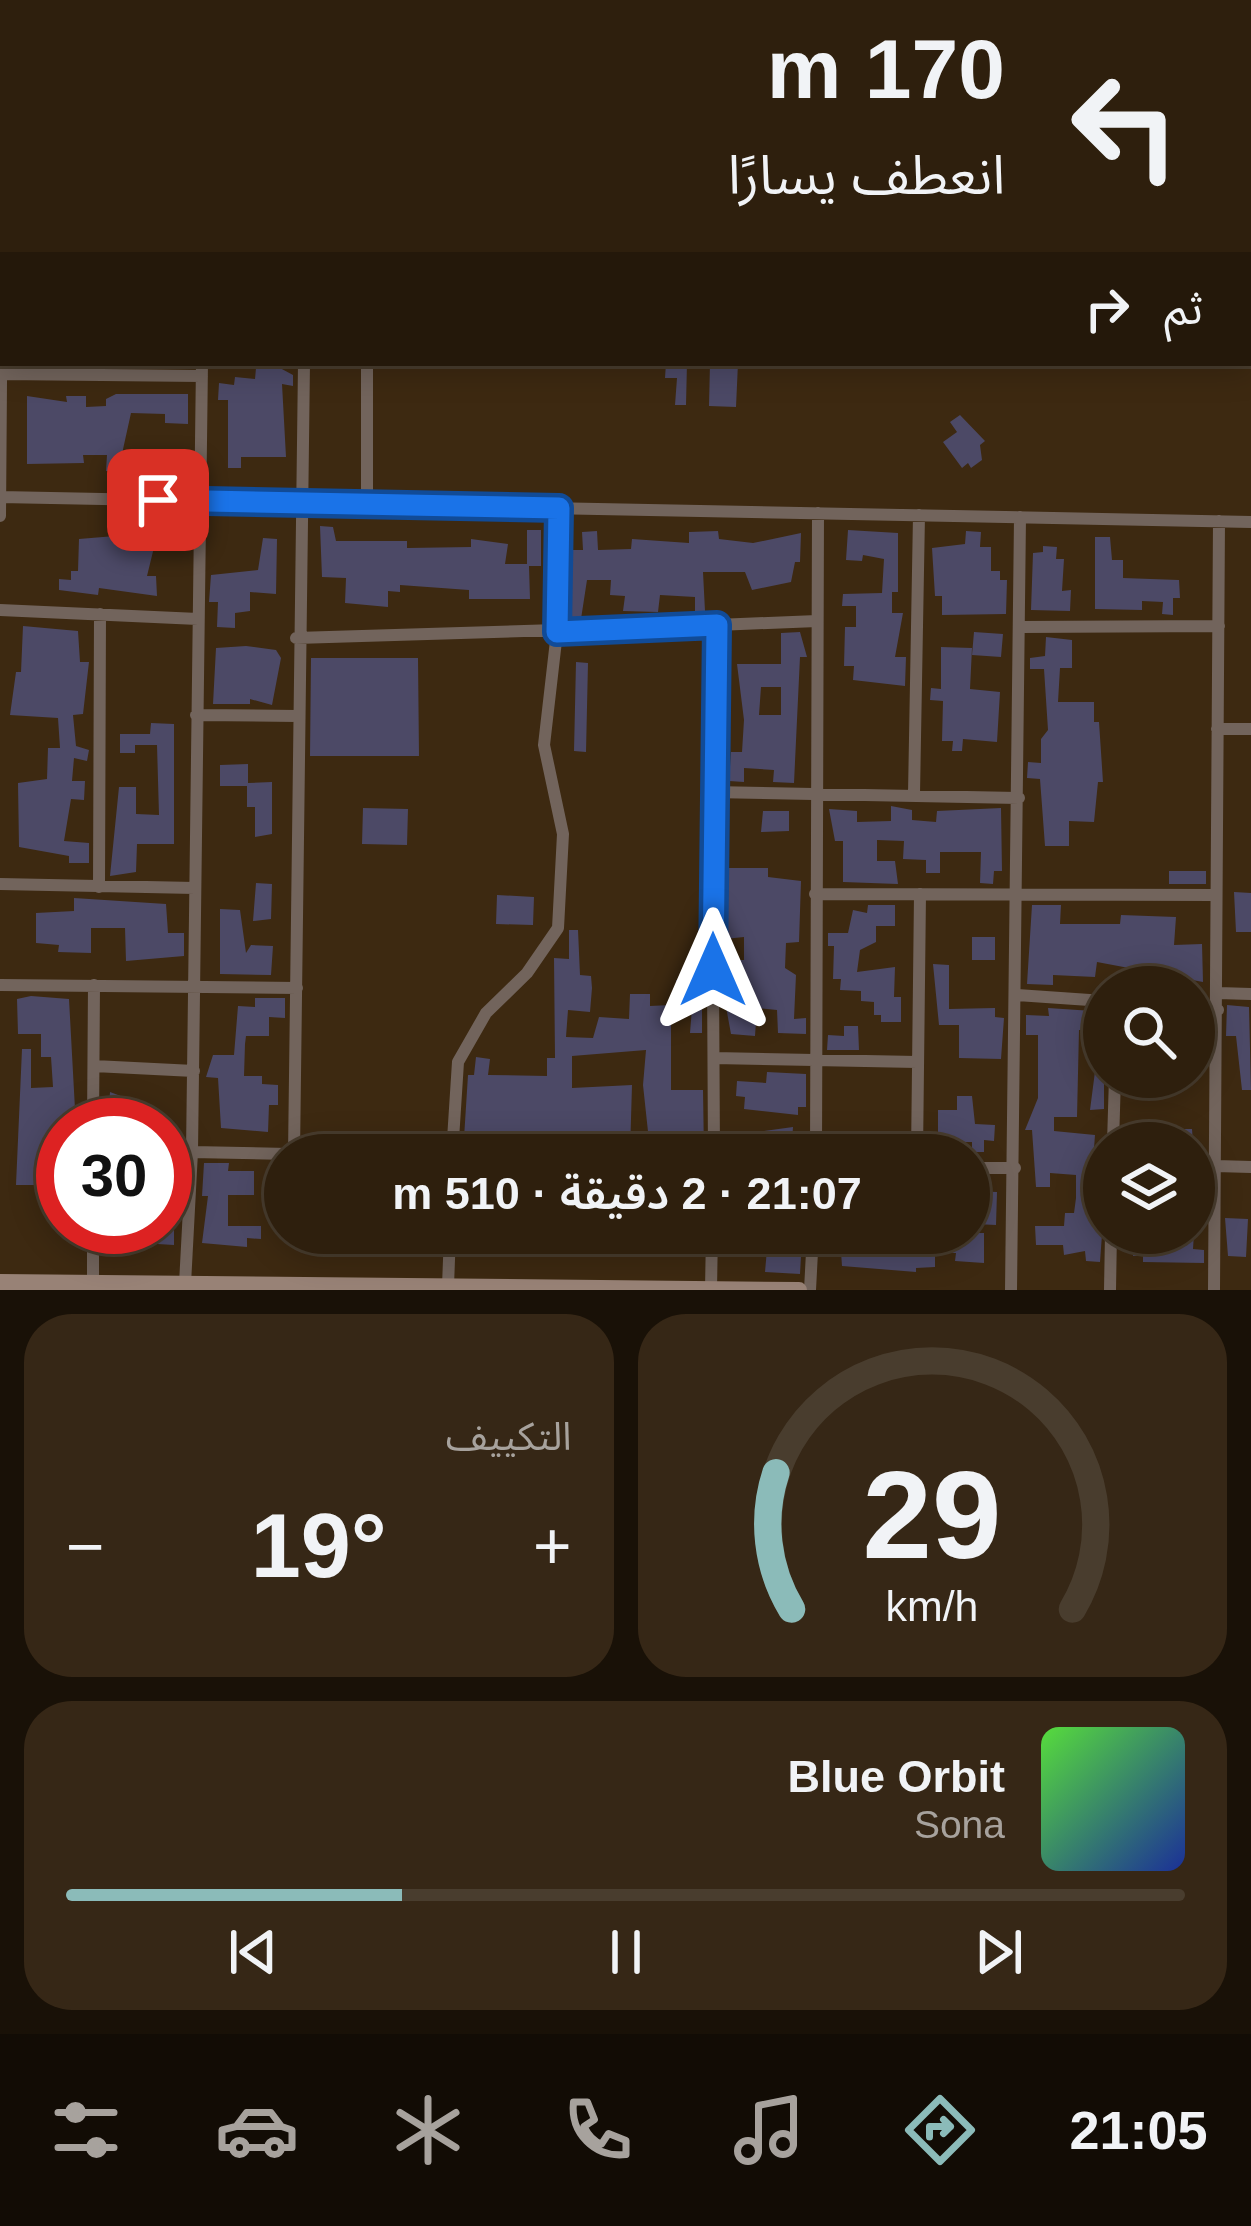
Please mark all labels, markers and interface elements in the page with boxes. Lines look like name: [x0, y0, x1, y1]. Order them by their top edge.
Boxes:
text: 170 m: [767, 22, 1005, 116]
icon: left: [1047, 48, 1203, 204]
text: انعطف يسارًا: [728, 145, 1005, 205]
icon: right: [1074, 276, 1140, 342]
text: ثم: [1164, 283, 1203, 334]
pin: [107, 449, 209, 551]
icon: arrive: [125, 467, 191, 533]
position arrow: [650, 907, 776, 1033]
map controls: [1083, 966, 1215, 1254]
button: search: [1083, 966, 1215, 1098]
speed limit sign: 30: [36, 1098, 192, 1254]
button: layers: [1083, 1122, 1215, 1254]
text: 21:07 · 2 دقيقة · 510 m: [392, 1168, 862, 1219]
text: التكييف: [446, 1415, 572, 1458]
text: 29: [863, 1445, 1002, 1584]
text: 19°: [251, 1496, 387, 1596]
text: −: [66, 1509, 105, 1583]
text: +: [533, 1509, 571, 1583]
text: km/h: [886, 1581, 979, 1629]
text: Blue Orbit: [787, 1751, 1005, 1802]
text: Sona: [914, 1803, 1005, 1846]
icon: previous: [220, 1919, 286, 1985]
icon: pause: [593, 1919, 659, 1985]
icon: next: [966, 1919, 1032, 1985]
icon: filters: [44, 2088, 128, 2172]
icon: car: [215, 2088, 299, 2172]
icon: climate: [386, 2088, 470, 2172]
icon: phone: [556, 2088, 640, 2172]
icon: music: [727, 2088, 811, 2172]
icon: directions: [898, 2088, 982, 2172]
text: 21:05: [1069, 2100, 1208, 2160]

